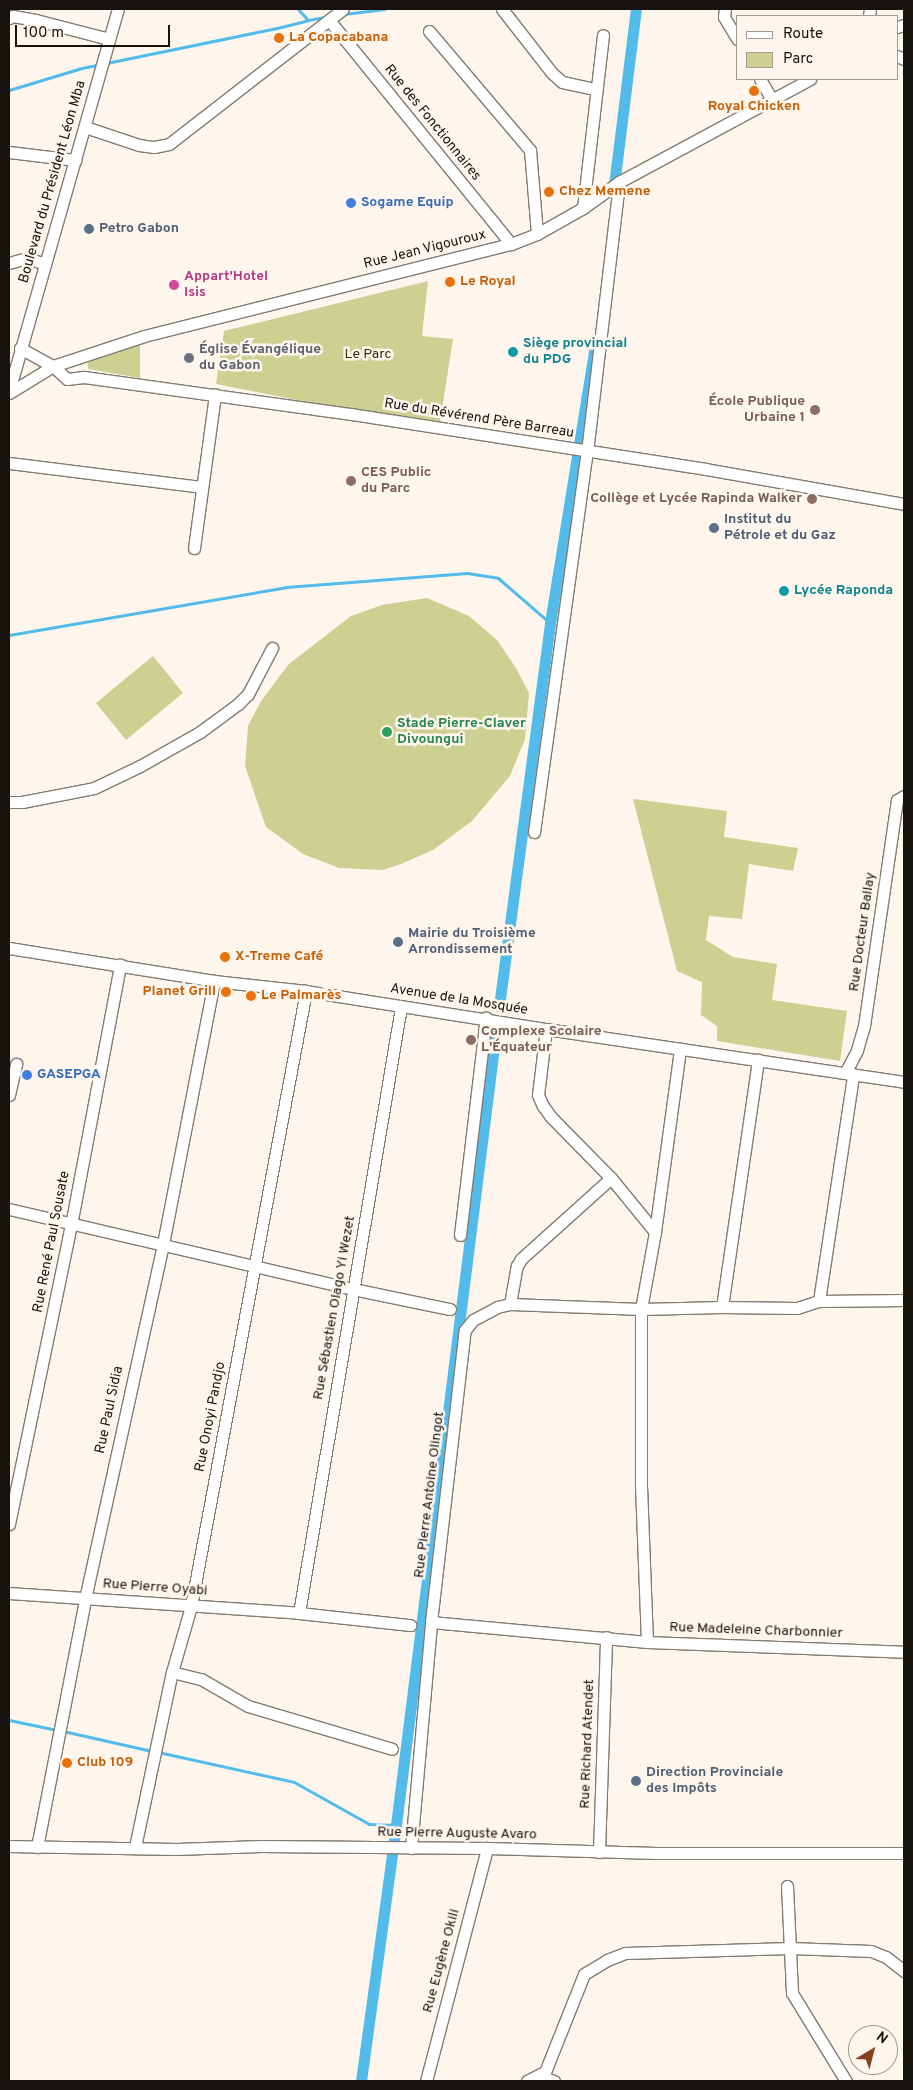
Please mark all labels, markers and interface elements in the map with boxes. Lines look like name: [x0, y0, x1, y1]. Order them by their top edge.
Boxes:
scale bar: [18, 15, 172, 47]
legend: [736, 15, 898, 80]
text: 100 m: [23, 24, 64, 43]
text: Route: [783, 25, 823, 44]
place label: La Copacabana: [289, 30, 388, 46]
marker: La Copacabana: [273, 32, 285, 44]
text: Parc: [783, 50, 813, 69]
street label: Rue des Fonctionnaires: [380, 62, 484, 184]
street label: Boulevard du Président Léon Mba: [16, 79, 90, 285]
marker: Royal Chicken: [748, 85, 760, 97]
place label: Royal Chicken: [708, 99, 800, 115]
place label: Chez Memene: [559, 184, 651, 200]
marker: Chez Memene: [543, 186, 555, 198]
place label: Sogame Equip: [361, 195, 454, 211]
marker: Sogame Equip: [345, 197, 357, 209]
place label: Petro Gabon: [99, 221, 179, 237]
marker: Petro Gabon: [83, 223, 95, 235]
street label: Rue Jean Vigouroux: [362, 227, 488, 273]
place label: Appart'Hotel Isis: [184, 269, 268, 302]
place label: Le Royal: [460, 274, 516, 290]
marker: Le Royal: [444, 276, 456, 288]
marker: Appart'Hotel Isis: [168, 279, 180, 291]
place label: Siège provincial du PDG: [523, 336, 627, 368]
place label: Église Évangélique du Gabon: [199, 342, 321, 374]
marker: Siège provincial du PDG: [507, 346, 519, 358]
park label: Le Parc: [345, 347, 391, 363]
marker: Église Évangélique du Gabon: [183, 352, 195, 364]
place label: École Publique Urbaine 1: [709, 394, 805, 427]
street label: Rue du Révérend Père Barreau: [383, 396, 575, 442]
marker: École Publique Urbaine 1: [809, 404, 821, 416]
place label: CES Public du Parc: [361, 465, 431, 498]
marker: CES Public du Parc: [345, 475, 357, 487]
place label: Collège et Lycée Rapinda Walker: [590, 491, 802, 507]
marker: Collège et Lycée Rapinda Walker: [806, 493, 818, 505]
place label: Institut du Pétrole et du Gaz: [724, 512, 836, 544]
marker: Institut du Pétrole et du Gaz: [708, 522, 720, 534]
place label: Lycée Raponda: [794, 583, 893, 599]
marker: Lycée Raponda: [778, 585, 790, 597]
place label: Stade Pierre-Claver Divoungui: [397, 716, 526, 749]
marker: Stade Pierre-Claver Divoungui: [381, 726, 393, 738]
street label: Rue Docteur Ballay: [846, 871, 880, 993]
place label: Mairie du Troisième Arrondissement: [408, 926, 536, 959]
marker: Mairie du Troisième Arrondissement: [392, 936, 404, 948]
place label: X-Treme Café: [235, 949, 323, 965]
marker: X-Treme Café: [219, 951, 231, 963]
street label: Avenue de la Mosquée: [389, 981, 529, 1019]
place label: Planet Grill: [143, 984, 216, 1000]
marker: Planet Grill: [220, 986, 232, 998]
place label: Le Palmarès: [261, 988, 341, 1004]
marker: Le Palmarès: [245, 990, 257, 1002]
place label: Complexe Scolaire L'Équateur: [481, 1024, 602, 1056]
marker: Complexe Scolaire L'Équateur: [465, 1034, 477, 1046]
place label: GASEPGA: [37, 1067, 101, 1083]
marker: GASEPGA: [21, 1069, 33, 1081]
street label: Rue René Paul Sousate: [30, 1170, 74, 1314]
street label: Rue Sébastien Olago Yi Wezet: [310, 1214, 360, 1402]
street label: Rue Onoyi Pandjo: [192, 1360, 230, 1474]
street label: Rue Paul Sidia: [93, 1365, 127, 1455]
street label: Rue Pierre Antoine Olingot: [411, 1411, 449, 1579]
street label: Rue Pierre Oyabi: [102, 1576, 208, 1600]
street label: Rue Madeleine Charbonnier: [669, 1620, 843, 1642]
street label: Rue Richard Atendet: [577, 1679, 599, 1809]
place label: Club 109: [77, 1755, 133, 1771]
marker: Club 109: [61, 1757, 73, 1769]
place label: Direction Provinciale des Impôts: [646, 1765, 783, 1798]
marker: Direction Provinciale des Impôts: [630, 1775, 642, 1787]
street label: Rue Pierre Auguste Avaro: [377, 1824, 537, 1844]
street label: Rue Eugène Okili: [420, 1907, 464, 2015]
north arrow: [848, 2025, 898, 2075]
text: N: [873, 2029, 891, 2048]

